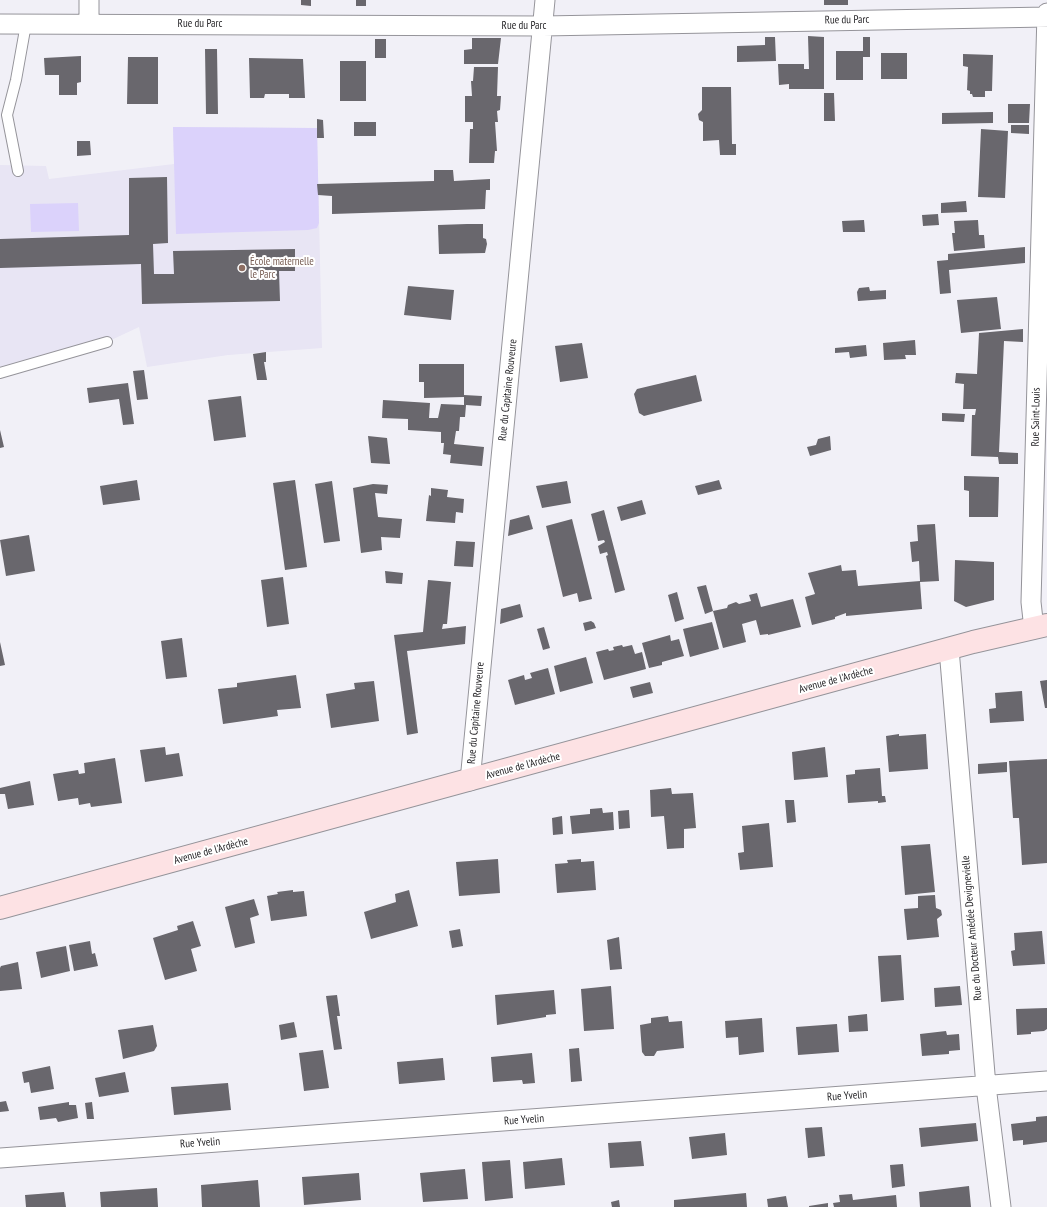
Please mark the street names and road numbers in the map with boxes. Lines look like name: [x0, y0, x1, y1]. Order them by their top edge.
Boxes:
street label: Rue du Parc: [824, 13, 870, 27]
street label: Rue du Parc: [178, 17, 222, 31]
street label: Rue du Parc: [502, 19, 546, 33]
street label: Rue du Capitaine Rouveure: [496, 338, 520, 442]
street label: Rue Saint-Louis: [1029, 387, 1043, 447]
street label: Rue du Capitaine Rouveure: [465, 661, 487, 765]
street label: Avenue de l'Ardèche: [798, 664, 874, 696]
street label: Avenue de l'Ardèche: [485, 750, 561, 782]
street label: Avenue de l'Ardèche: [173, 835, 249, 867]
street label: Rue du Docteur Amédée Devignevielle: [959, 855, 985, 1001]
street label: Rue Yvelin: [827, 1088, 867, 1104]
street label: Rue Yvelin: [504, 1112, 544, 1128]
street label: Rue Yvelin: [180, 1135, 220, 1151]

